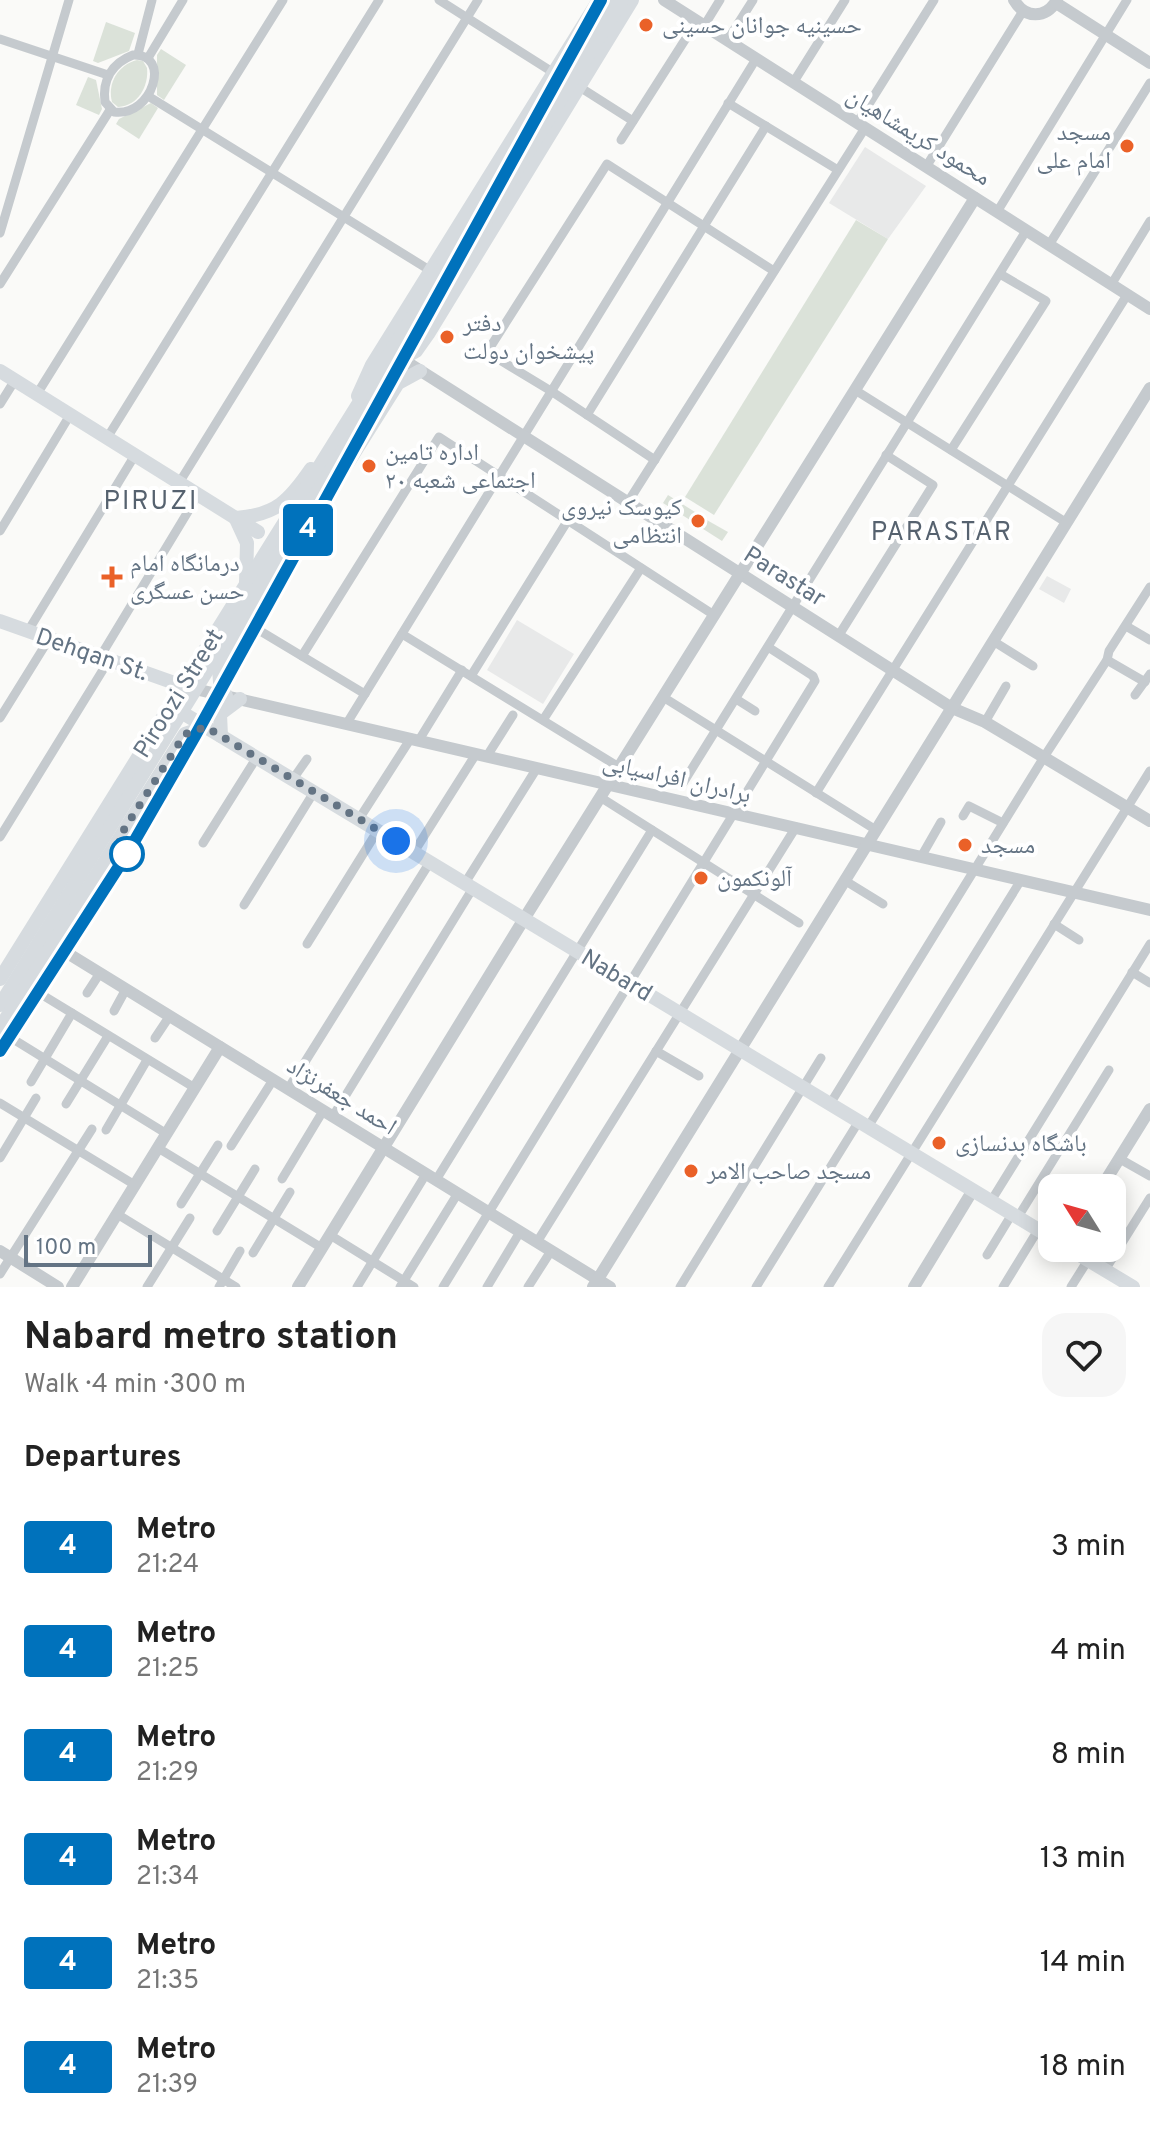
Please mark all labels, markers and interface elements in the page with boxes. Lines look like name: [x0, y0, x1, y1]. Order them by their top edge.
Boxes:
place label: حسینیه جوانان حسینی: [662, 12, 862, 42]
marker: حسینیه جوانان حسینی: [637, 16, 655, 34]
street label: محمود کریمشاهیان: [840, 81, 996, 194]
place label: مسجد امام علی: [1036, 119, 1111, 177]
marker: مسجد امام علی: [1118, 137, 1136, 155]
place label: دفتر پیشخوان دولت: [462, 310, 594, 368]
marker: دفتر پیشخوان دولت: [438, 328, 456, 346]
place label: اداره تامین اجتماعی شعبه ۲۰: [385, 439, 536, 497]
marker: اداره تامین اجتماعی شعبه ۲۰: [360, 457, 378, 475]
district label: PIRUZI: [104, 486, 198, 519]
place label: کیوسک نیروی انتظامی: [561, 494, 682, 552]
line badge: 4: [282, 504, 334, 556]
text: 4: [299, 512, 317, 548]
marker: کیوسک نیروی انتظامی: [689, 512, 707, 530]
district label: PARASTAR: [871, 517, 1013, 550]
street label: Parastar: [737, 541, 831, 615]
place label: درمانگاه امام حسن عسگری: [130, 550, 244, 608]
marker: درمانگاه امام حسن عسگری: [101, 566, 123, 588]
street label: Dehqan St.: [31, 623, 151, 689]
street label: Piroozi Street: [128, 624, 231, 764]
street label: برادران افراسیابی: [599, 748, 754, 812]
your location: [376, 821, 416, 861]
place label: مسجد: [981, 832, 1035, 862]
marker: مسجد: [956, 836, 974, 854]
unlabelled marker: [110, 837, 144, 871]
place label: آلونکمون: [717, 865, 793, 895]
marker: آلونکمون: [692, 869, 710, 887]
street label: Nabard: [575, 944, 657, 1010]
street label: احمد جعفرنژاد: [280, 1052, 401, 1143]
place label: باشگاه بدنسازی: [955, 1130, 1087, 1160]
marker: باشگاه بدنسازی: [930, 1134, 948, 1152]
place label: مسجد صاحب الامر: [706, 1158, 871, 1188]
marker: مسجد صاحب الامر: [682, 1162, 700, 1180]
north arrow: [1038, 1174, 1126, 1262]
map controls: [1038, 1174, 1126, 1262]
scale bar: [24, 1231, 152, 1267]
text: 100 m: [36, 1235, 96, 1262]
button: heart: [1042, 1313, 1126, 1397]
text: Nabard metro station: [24, 1314, 398, 1363]
text: Walk · 4 min · 300 m: [24, 1369, 246, 1402]
text: Departures: [24, 1440, 182, 1477]
text: Metro: [136, 1512, 216, 1549]
text: 4: [59, 1529, 77, 1565]
text: 3 min: [1051, 1529, 1126, 1566]
text: 21:24: [136, 1549, 199, 1582]
text: Metro: [136, 1616, 216, 1653]
text: 4: [59, 1633, 77, 1669]
text: 4 min: [1050, 1633, 1126, 1670]
text: 21:25: [136, 1653, 200, 1686]
text: Metro: [136, 1720, 216, 1757]
text: 4: [59, 1737, 77, 1773]
text: 8 min: [1051, 1737, 1126, 1774]
text: 21:29: [136, 1757, 199, 1790]
text: Metro: [136, 1824, 216, 1861]
text: 4: [59, 1841, 77, 1877]
text: 13 min: [1040, 1841, 1126, 1878]
text: 21:34: [136, 1861, 199, 1894]
text: Metro: [136, 1928, 216, 1965]
text: 4: [59, 1945, 77, 1981]
text: 14 min: [1040, 1945, 1126, 1982]
text: 21:35: [136, 1965, 199, 1998]
text: Metro: [136, 2032, 216, 2069]
text: 4: [59, 2049, 77, 2085]
text: 18 min: [1040, 2049, 1126, 2086]
text: 21:39: [136, 2069, 198, 2102]

